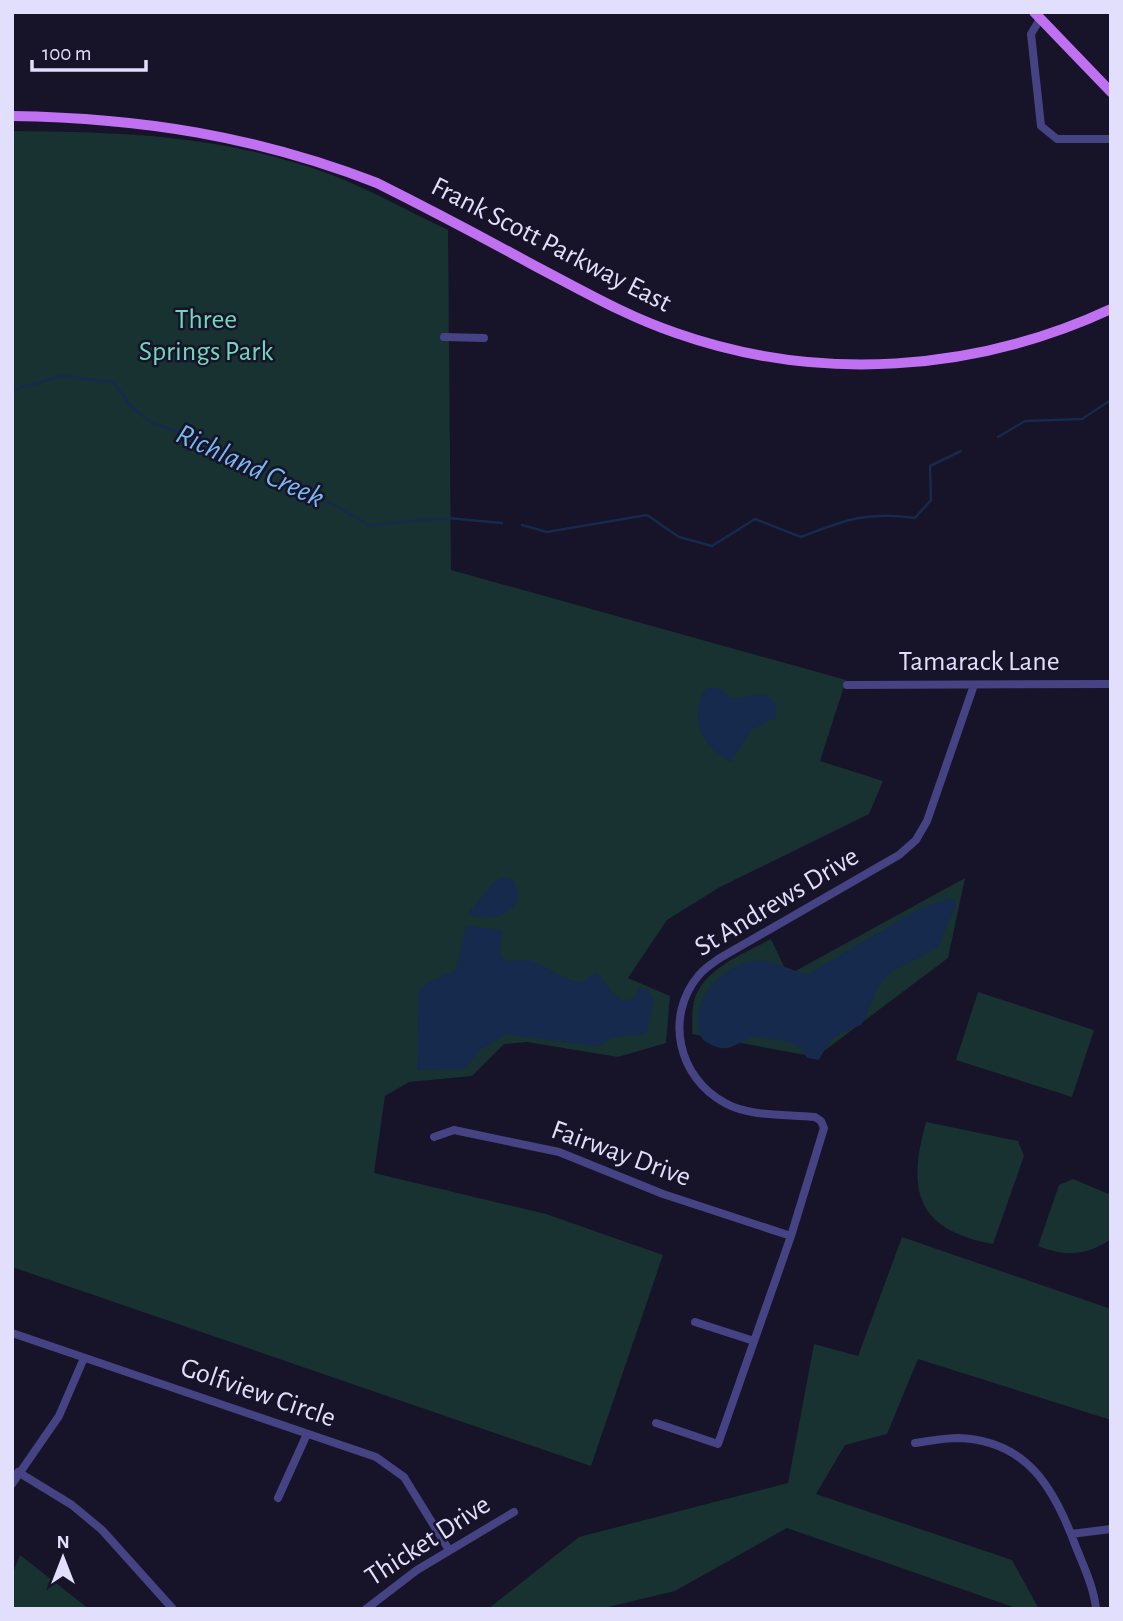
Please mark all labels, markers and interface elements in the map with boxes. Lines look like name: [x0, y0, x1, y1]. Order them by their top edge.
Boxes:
scale bar: [32, 28, 145, 72]
text: 100 m: [42, 43, 92, 64]
street label: Frank Scott Parkway East: [427, 172, 676, 318]
park label: Three Springs Park: [139, 306, 273, 366]
water label: Richland Creek: [171, 419, 329, 513]
street label: Tamarack Lane: [898, 648, 1060, 676]
street label: St Andrews Drive: [690, 842, 864, 962]
street label: Fairway Drive: [547, 1116, 695, 1192]
street label: Golfview Circle: [177, 1353, 339, 1433]
street label: Thicket Drive: [361, 1490, 495, 1592]
north arrow: [28, 1523, 98, 1593]
text: N: [56, 1533, 70, 1552]

